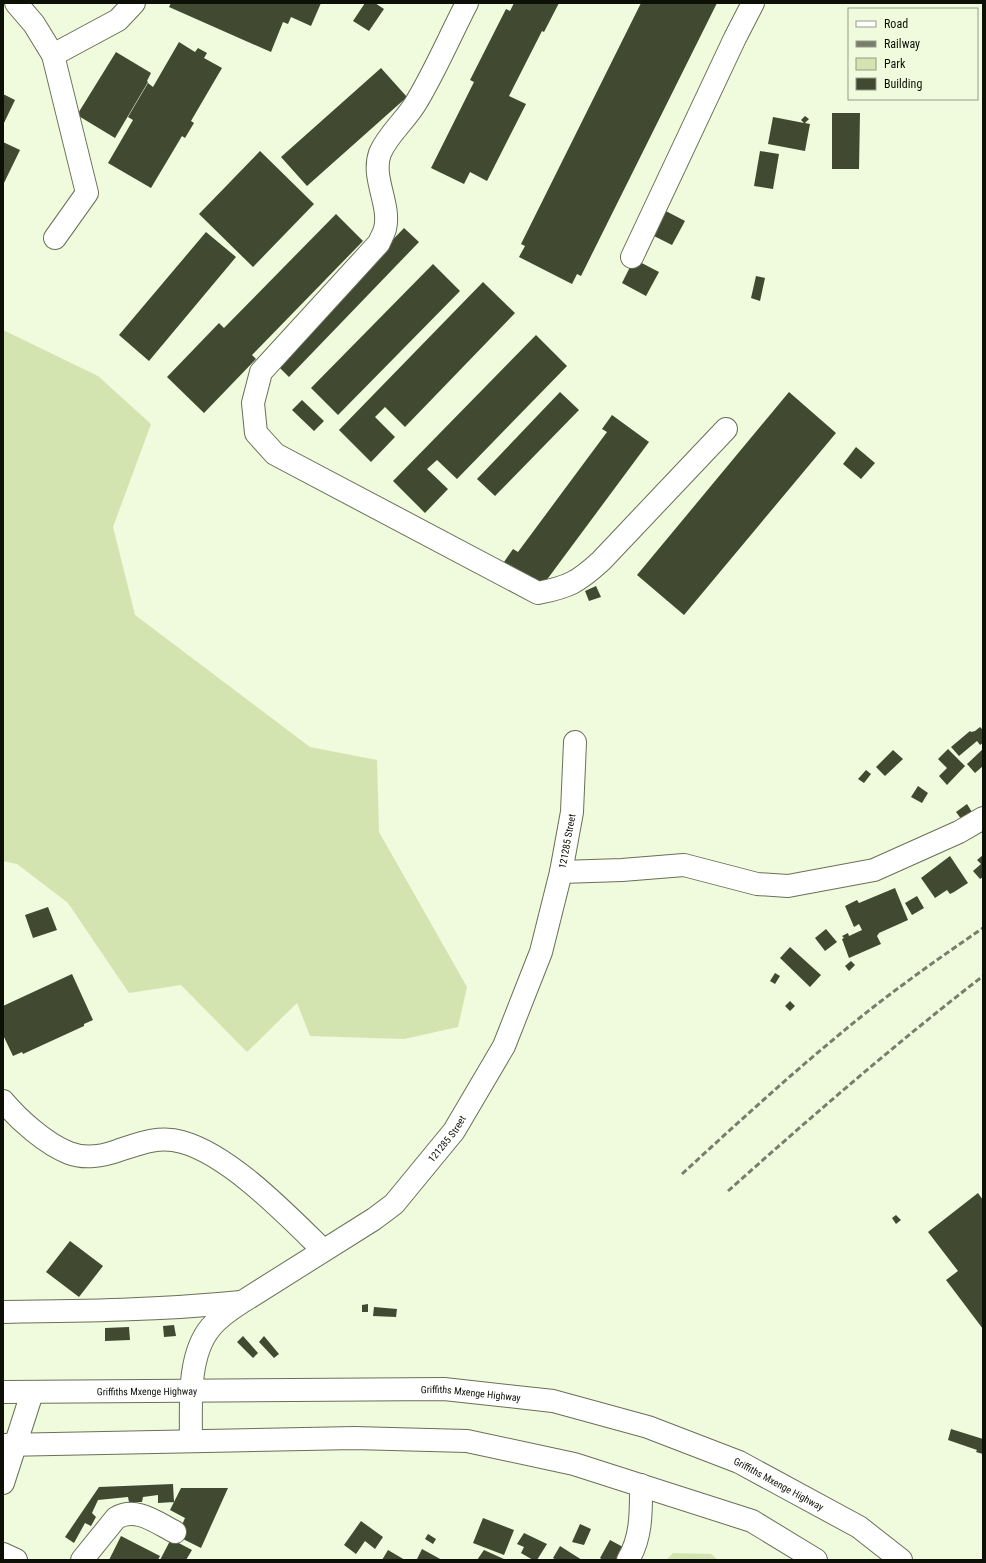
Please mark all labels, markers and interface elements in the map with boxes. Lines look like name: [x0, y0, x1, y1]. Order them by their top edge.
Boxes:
legend: [848, 8, 978, 100]
text: Road: [884, 17, 908, 31]
text: Railway: [884, 37, 920, 51]
text: Park: [884, 57, 906, 71]
text: Building: [884, 77, 922, 91]
street label: 121285 Street: [557, 813, 578, 869]
street label: 121285 Street: [426, 1114, 468, 1164]
street label: Griffiths Mxenge Highway: [421, 1384, 521, 1403]
street label: Griffiths Mxenge Highway: [97, 1386, 197, 1397]
street label: Griffiths Mxenge Highway: [732, 1456, 825, 1513]

